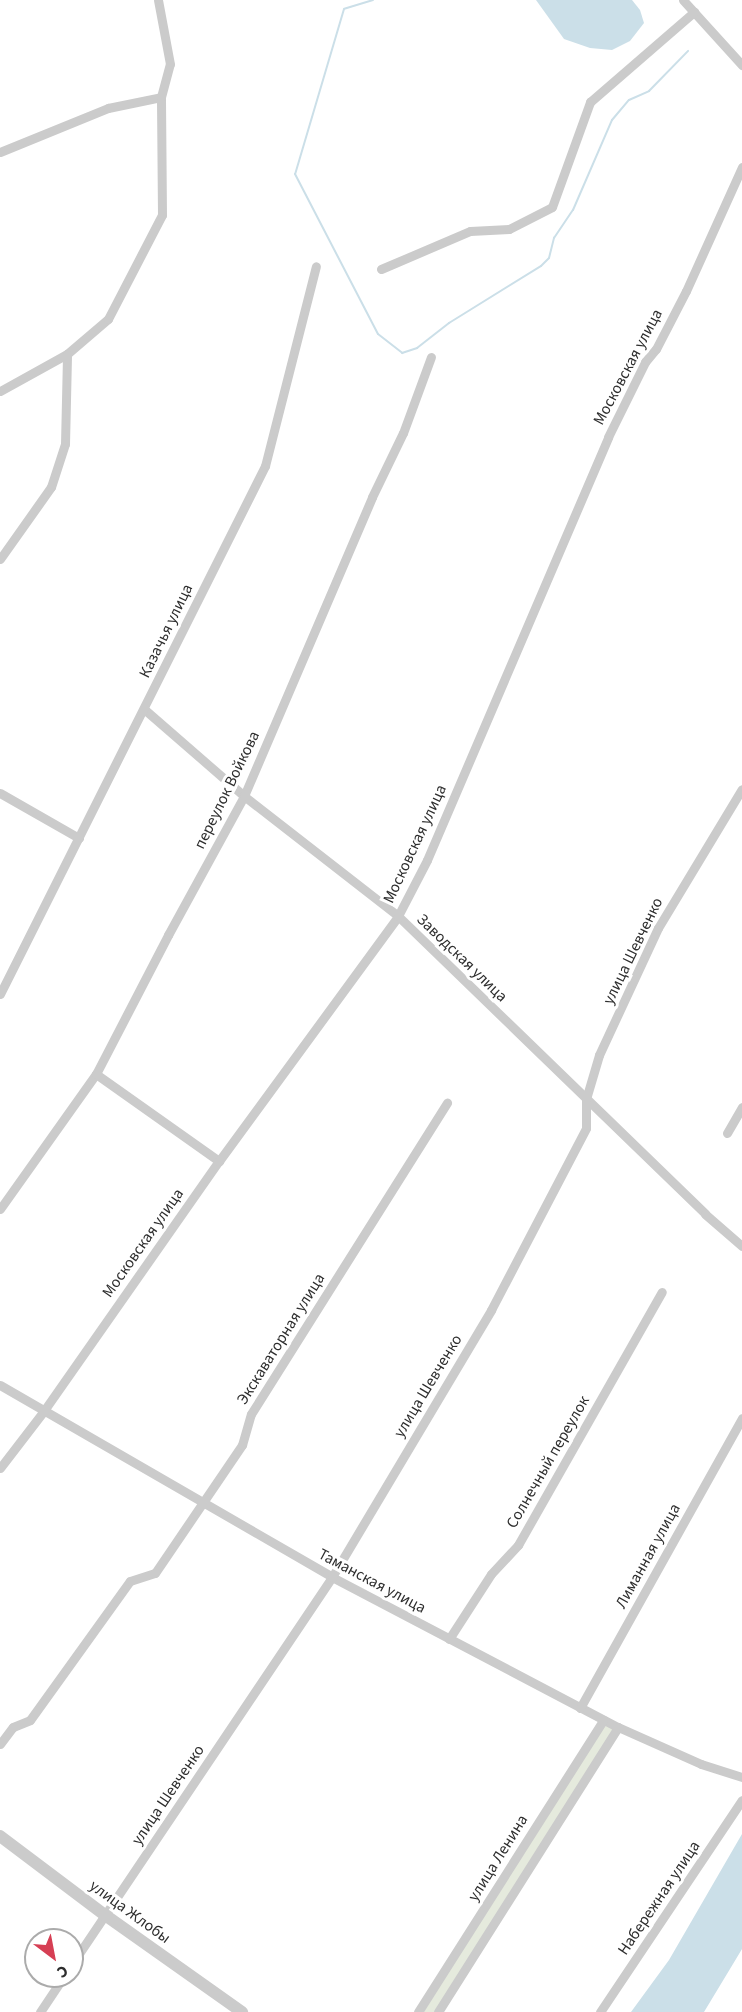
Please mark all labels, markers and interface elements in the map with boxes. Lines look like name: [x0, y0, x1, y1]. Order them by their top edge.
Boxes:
street label: Московская улица: [589, 306, 667, 428]
street label: Казачья улица: [135, 581, 197, 681]
street label: переулок Войкова: [190, 728, 264, 852]
street label: Московская улица: [379, 782, 451, 906]
street label: улица Шевченко: [599, 894, 667, 1008]
street label: Заводская улица: [413, 910, 511, 1006]
street label: Московская улица: [98, 1185, 188, 1301]
street label: Экскаваторная улица: [233, 1270, 329, 1408]
street label: улица Шевченко: [390, 1331, 466, 1441]
street label: Солнечный переулок: [502, 1392, 594, 1532]
street label: Лиманная улица: [611, 1500, 685, 1612]
street label: Таманская улица: [315, 1545, 429, 1617]
street label: улица Шевченко: [127, 1741, 209, 1849]
street label: улица Ленина: [464, 1811, 532, 1905]
street label: Набережная улица: [614, 1837, 704, 1959]
street label: улица Жлобы: [86, 1876, 174, 1948]
north arrow: [24, 1928, 84, 1988]
text: С: [53, 1960, 72, 1983]

